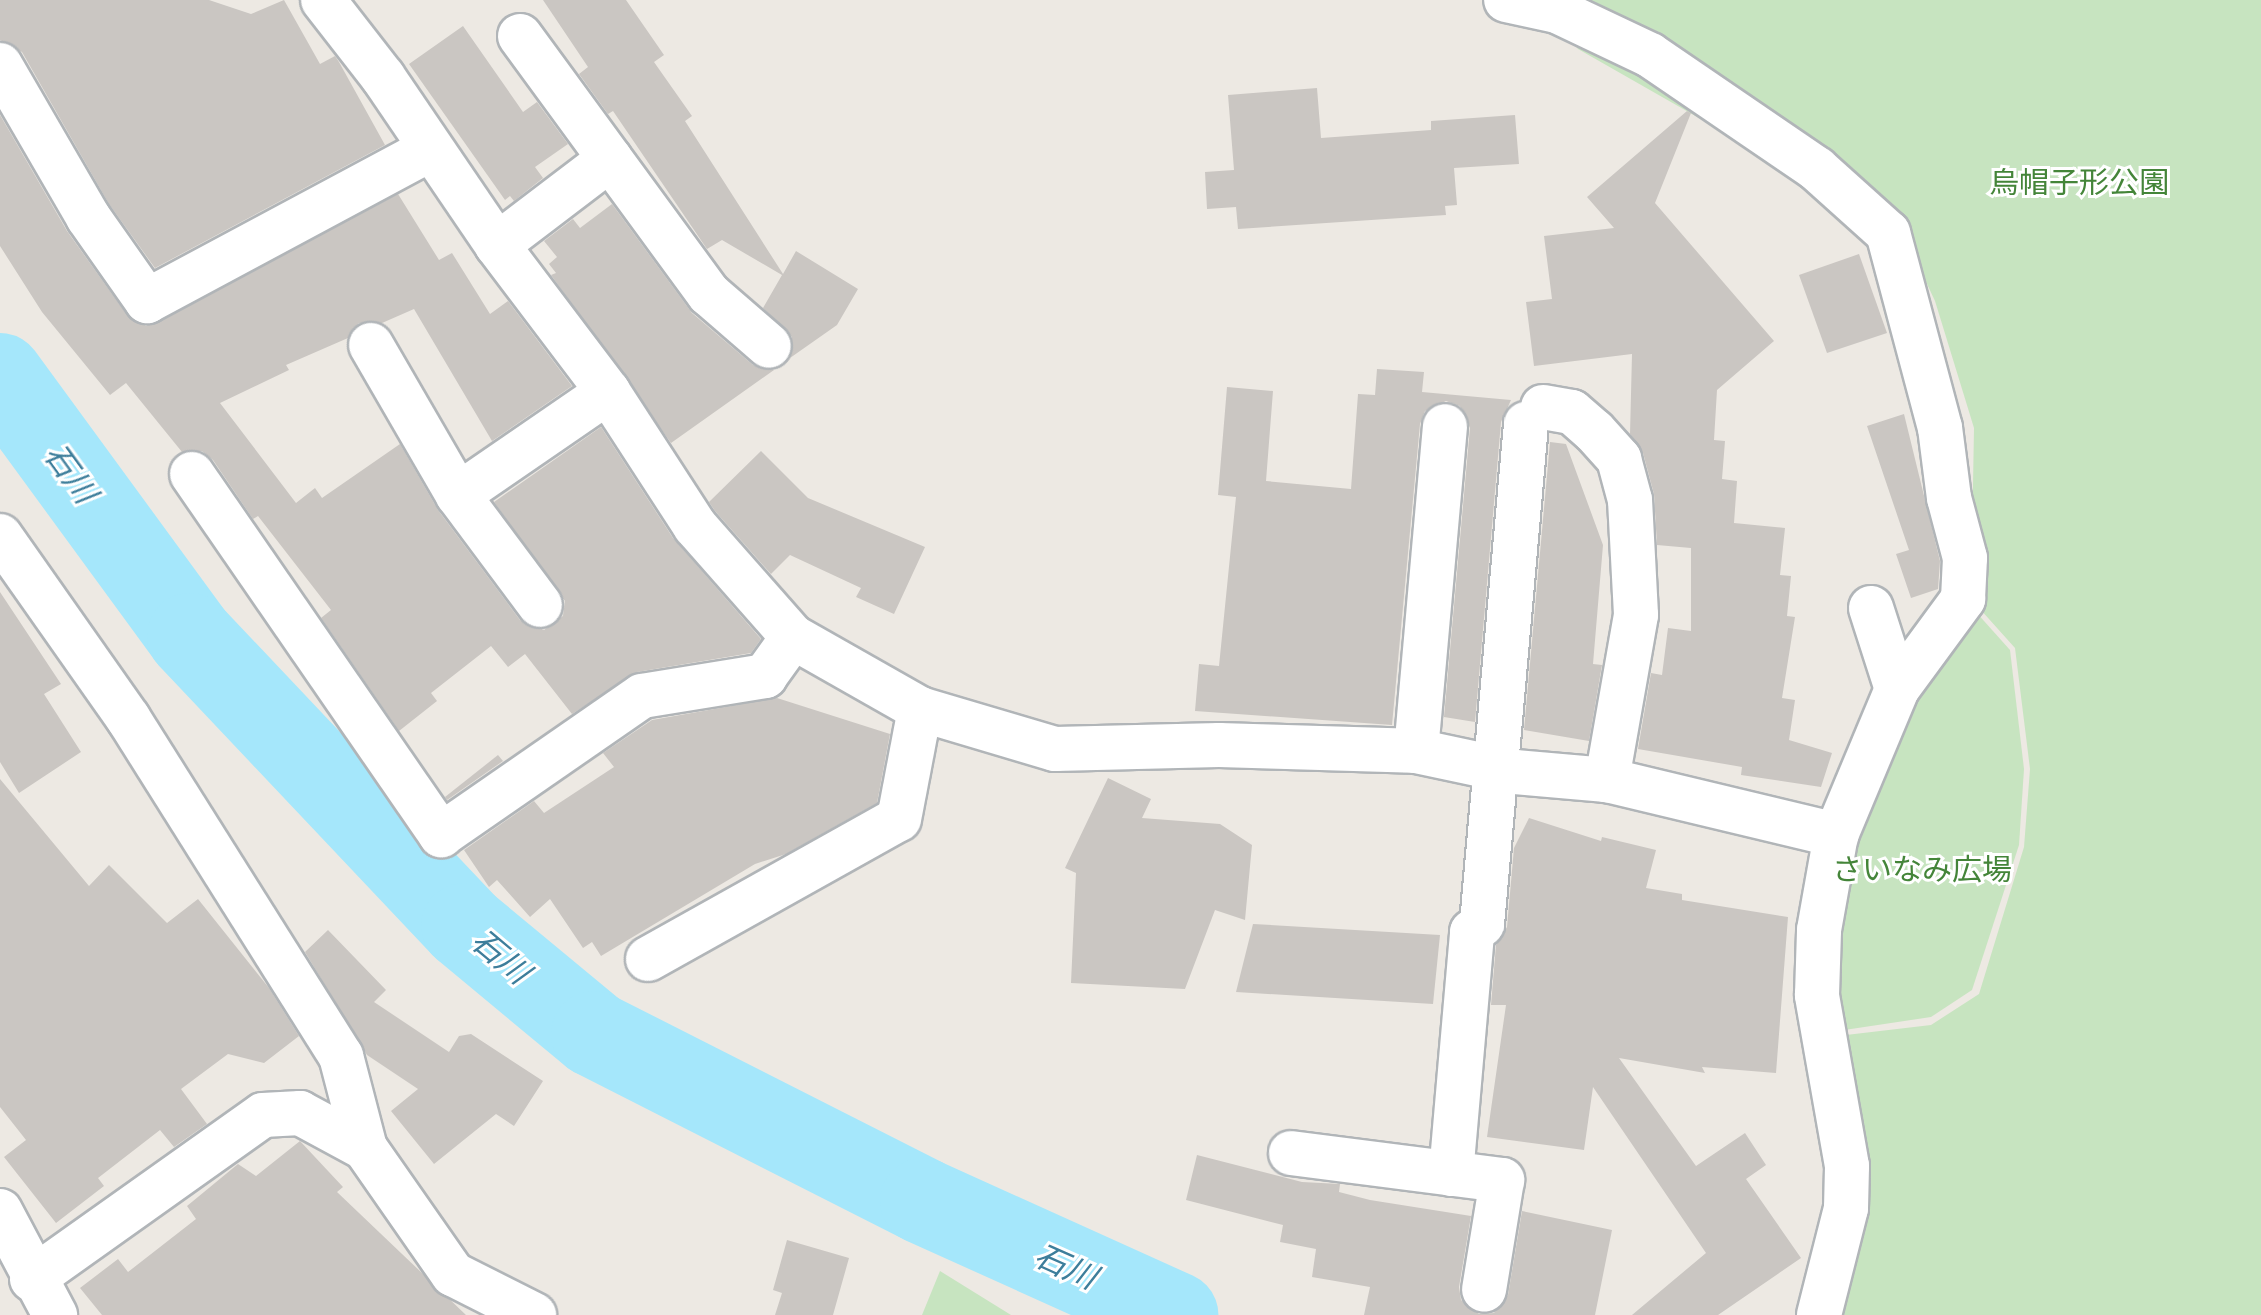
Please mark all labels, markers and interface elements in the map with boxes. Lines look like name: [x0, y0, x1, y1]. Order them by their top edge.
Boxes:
park label: 烏帽子形公園: [1989, 164, 2169, 200]
water label: 石川: [37, 436, 105, 510]
park label: さいなみ広場: [1832, 851, 2012, 887]
water label: 石川: [464, 921, 538, 991]
water label: 石川: [1029, 1235, 1103, 1297]

